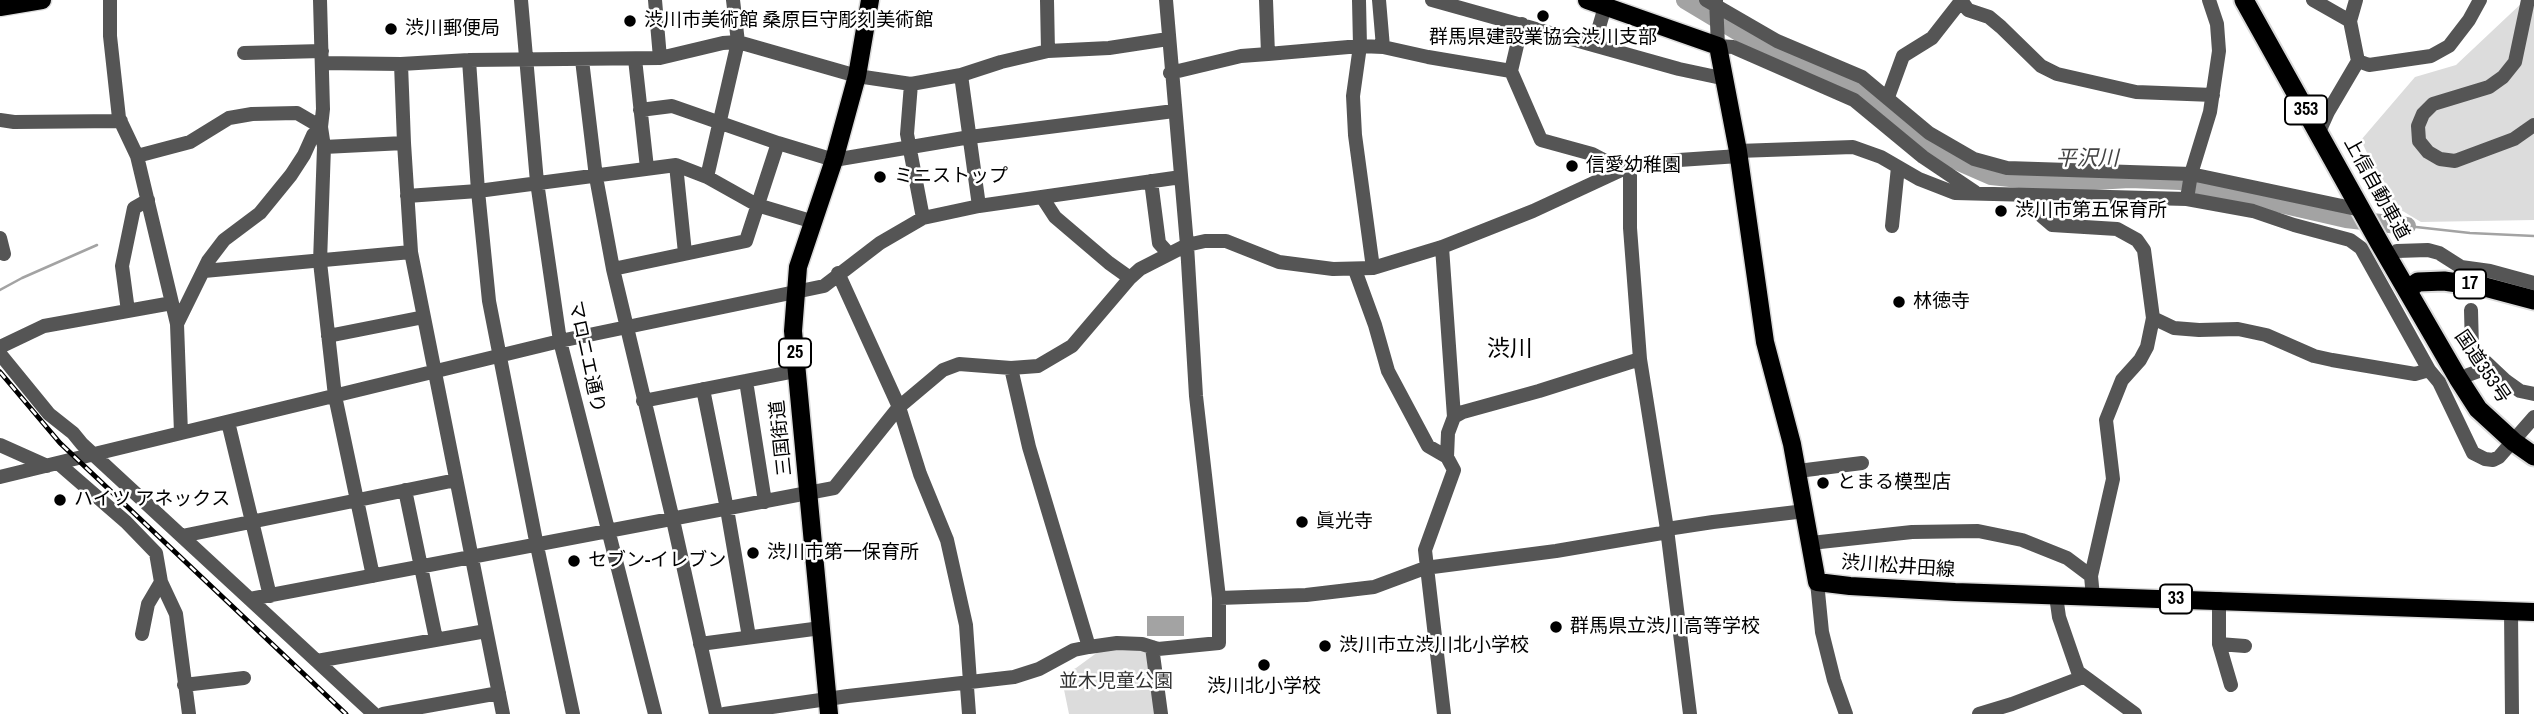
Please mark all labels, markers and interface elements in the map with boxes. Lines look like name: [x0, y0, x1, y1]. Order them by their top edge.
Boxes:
marker: 群馬県建設業協会渋川支部: [1535, 8, 1551, 24]
place label: 渋川市美術館 桑原巨守彫刻美術館: [644, 10, 933, 32]
marker: 渋川市美術館 桑原巨守彫刻美術館: [622, 13, 638, 29]
place label: 渋川郵便局: [405, 18, 500, 40]
marker: 渋川郵便局: [383, 21, 399, 37]
place label: 群馬県建設業協会渋川支部: [1429, 27, 1657, 49]
road number: 353: [2285, 96, 2327, 124]
street label: 上信自動車道: [2338, 134, 2414, 244]
water label: 平沢川: [2056, 146, 2118, 172]
place label: 信愛幼稚園: [1586, 155, 1681, 177]
marker: 信愛幼稚園: [1564, 158, 1580, 174]
place label: ミニストップ: [894, 166, 1008, 188]
marker: ミニストップ: [872, 169, 888, 185]
place label: 渋川市第五保育所: [2015, 200, 2167, 222]
marker: 渋川市第五保育所: [1993, 203, 2009, 219]
road number: 17: [2454, 270, 2486, 298]
place label: 林徳寺: [1913, 291, 1970, 313]
marker: 林徳寺: [1891, 294, 1907, 310]
street label: マロニエ通り: [563, 299, 609, 415]
street label: 国道353号: [2449, 326, 2515, 408]
district label: 渋川: [1487, 336, 1533, 364]
road number: 25: [779, 338, 811, 368]
street label: 三国街道: [767, 399, 797, 477]
place label: とまる模型店: [1837, 472, 1951, 494]
marker: とまる模型店: [1815, 475, 1831, 491]
place label: ハイツ アネックス: [74, 489, 230, 511]
marker: ハイツ アネックス: [52, 492, 68, 508]
place label: 眞光寺: [1316, 511, 1373, 533]
marker: 眞光寺: [1294, 514, 1310, 530]
place label: 渋川市第一保育所: [767, 542, 919, 564]
marker: 渋川市第一保育所: [745, 545, 761, 561]
place label: セブン-イレブン: [588, 550, 726, 572]
street label: 渋川松井田線: [1840, 552, 1956, 582]
marker: セブン-イレブン: [566, 553, 582, 569]
road number: 33: [2160, 584, 2192, 614]
place label: 群馬県立渋川高等学校: [1570, 616, 1760, 638]
marker: 群馬県立渋川高等学校: [1548, 619, 1564, 635]
place label: 渋川市立渋川北小学校: [1339, 635, 1529, 657]
marker: 渋川市立渋川北小学校: [1317, 638, 1333, 654]
marker: 渋川北小学校: [1256, 657, 1272, 673]
park label: 並木児童公園: [1059, 671, 1173, 693]
place label: 渋川北小学校: [1207, 676, 1321, 698]

